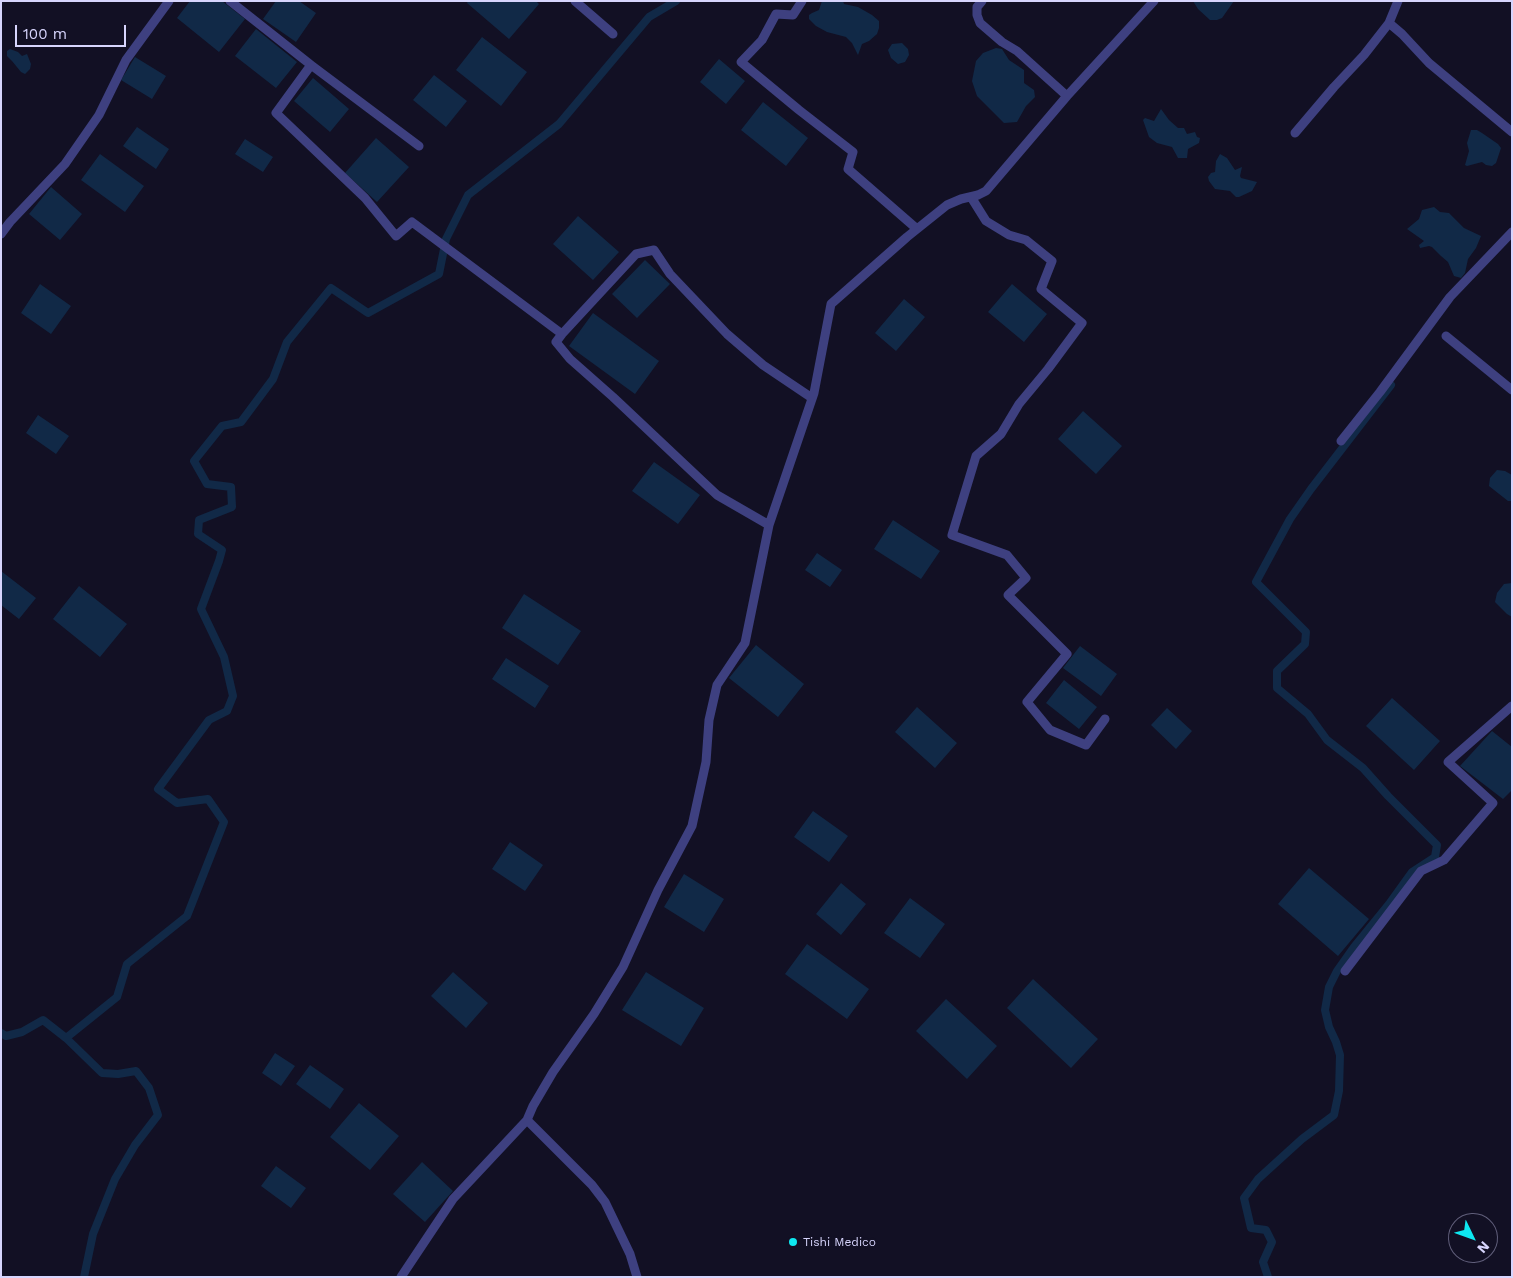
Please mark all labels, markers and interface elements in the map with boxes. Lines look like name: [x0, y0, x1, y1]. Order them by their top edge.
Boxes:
scale bar: [18, 15, 129, 47]
text: 100 m: [23, 25, 67, 43]
north arrow: [1448, 1213, 1498, 1263]
place label: Tishi Medico: [803, 1235, 876, 1249]
marker: Tishi Medico: [787, 1236, 799, 1248]
text: N: [1474, 1238, 1493, 1257]

